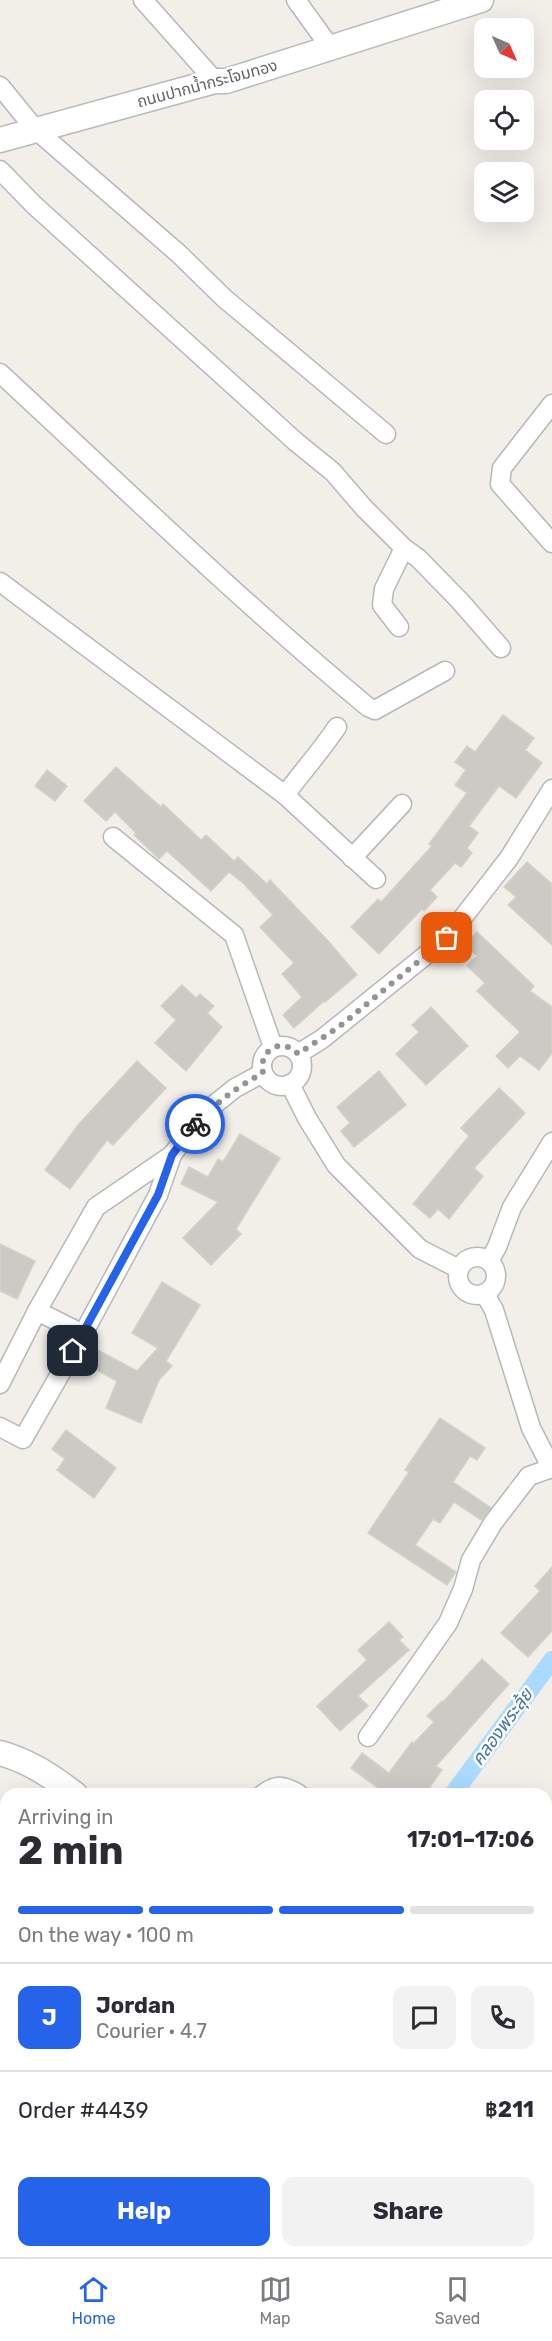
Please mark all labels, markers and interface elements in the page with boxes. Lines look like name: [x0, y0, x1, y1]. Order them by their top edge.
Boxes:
north arrow: [474, 18, 534, 78]
map controls: [474, 18, 534, 222]
street label: ถนนปากน้ำกระโจมทอง: [134, 54, 279, 111]
button: locate: [474, 90, 534, 150]
button: layers: [474, 162, 534, 222]
pin: [421, 912, 472, 963]
icon: bag: [430, 921, 463, 954]
courier: [165, 1094, 225, 1154]
icon: bike: [179, 1108, 212, 1141]
pin: [47, 1325, 98, 1376]
icon: home: [56, 1334, 89, 1367]
water label: คลองพระลุ้ย: [467, 1683, 538, 1770]
text: Arriving in: [18, 1805, 113, 1829]
text: 17:01–17:06: [407, 1826, 534, 1853]
text: 2 min: [18, 1828, 124, 1874]
text: On the way · 100 m: [18, 1923, 194, 1947]
button: chat: [393, 1986, 456, 2049]
button: phone: [471, 1986, 534, 2049]
text: Jordan: [96, 1992, 175, 2019]
text: J: [42, 2004, 57, 2031]
text: Courier · 4.7: [96, 2019, 207, 2043]
text: ฿211: [485, 2096, 534, 2123]
text: Order #4439: [18, 2097, 149, 2124]
button: Help: [18, 2177, 270, 2246]
button: Share: [282, 2177, 534, 2246]
tab: Home: [72, 2273, 115, 2328]
tab: Map: [259, 2273, 292, 2328]
tab: Saved: [435, 2273, 480, 2328]

